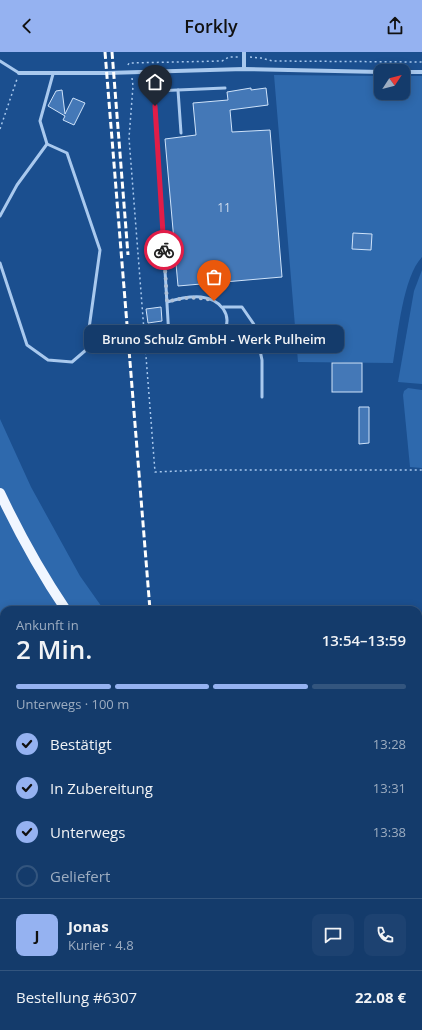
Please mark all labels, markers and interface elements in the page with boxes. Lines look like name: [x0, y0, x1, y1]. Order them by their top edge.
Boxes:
text: Forkly: [184, 14, 238, 38]
icon: back: [16, 15, 38, 37]
icon: share: [384, 15, 406, 37]
north arrow: [374, 64, 410, 100]
map controls: [374, 64, 410, 100]
pin: [138, 65, 172, 106]
icon: home: [144, 71, 166, 93]
house number: 11: [217, 199, 231, 216]
courier: [144, 230, 184, 270]
icon: bike: [153, 239, 175, 261]
pin: [197, 260, 231, 301]
icon: bag: [203, 266, 225, 288]
callout: Bruno Schulz GmbH - Werk Pulheim: [84, 325, 344, 353]
text: Bruno Schulz GmbH - Werk Pulheim: [102, 330, 326, 348]
text: Ankunft in: [16, 616, 79, 634]
text: 13:54–13:59: [322, 630, 406, 650]
text: 2 Min.: [16, 631, 92, 667]
text: Unterwegs · 100 m: [16, 695, 129, 713]
icon: check: [16, 733, 38, 755]
text: Bestätigt: [50, 734, 112, 754]
text: 13:28: [373, 735, 406, 753]
icon: check: [16, 777, 38, 799]
text: In Zubereitung: [50, 778, 153, 798]
text: 13:31: [373, 779, 406, 797]
icon: check: [16, 821, 38, 843]
text: Unterwegs: [50, 822, 125, 842]
text: 13:38: [373, 823, 406, 841]
text: Geliefert: [50, 866, 110, 886]
button: chat: [312, 914, 354, 956]
button: phone: [364, 914, 406, 956]
text: Jonas: [68, 916, 109, 936]
text: J: [35, 925, 39, 945]
text: Kurier · 4.8: [68, 936, 134, 954]
text: Bestellung #6307: [16, 987, 137, 1007]
text: 22.08 €: [355, 987, 406, 1007]

